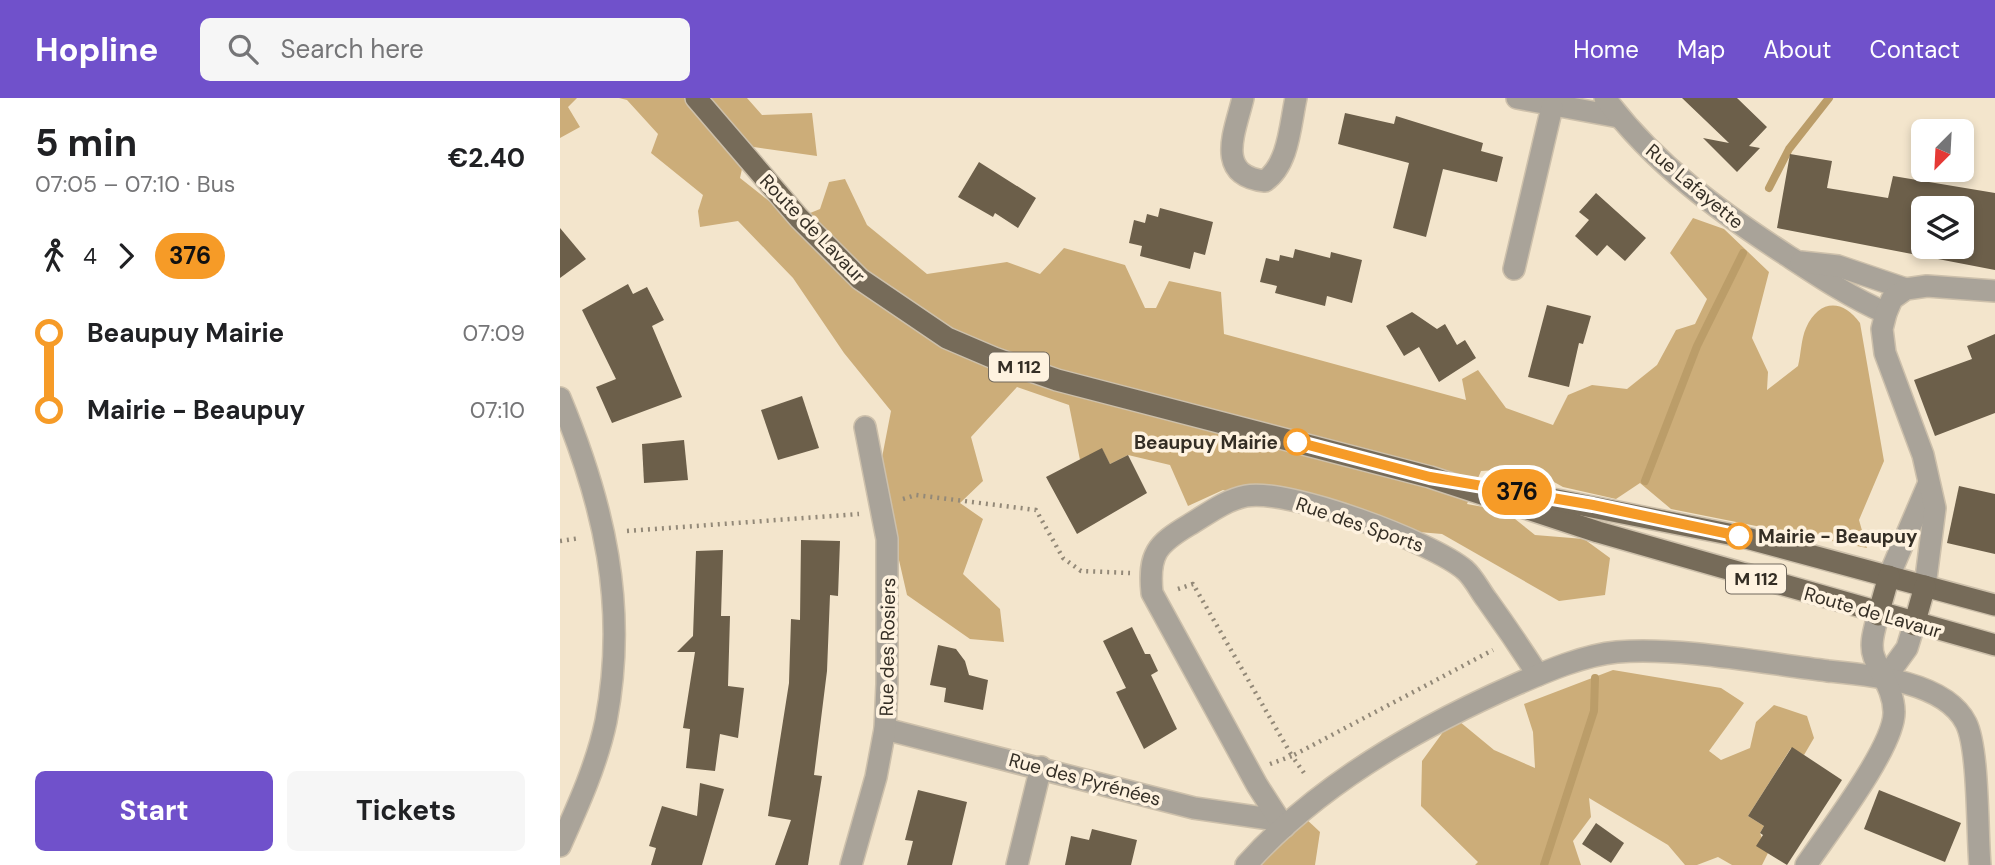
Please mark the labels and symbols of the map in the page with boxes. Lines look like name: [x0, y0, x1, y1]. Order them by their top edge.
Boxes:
north arrow: [1911, 119, 1974, 182]
street label: Rue Lafayette: [1641, 138, 1749, 235]
street label: Route de Lavaur: [755, 169, 871, 288]
road number: M 112: [989, 353, 1049, 382]
marker: Beaupuy Mairie: [1284, 429, 1310, 455]
place label: Beaupuy Mairie: [1134, 430, 1278, 455]
line badge: 376: [1477, 469, 1557, 515]
street label: Rue des Sports: [1293, 491, 1427, 558]
marker: Mairie - Beaupuy: [1726, 523, 1752, 549]
place label: Mairie - Beaupuy: [1758, 524, 1918, 549]
road number: M 112: [1726, 564, 1786, 593]
street label: Rue des Rosiers: [874, 577, 901, 717]
street label: Route de Lavaur: [1801, 581, 1944, 644]
street label: Rue des Pyrénées: [1006, 747, 1164, 812]

